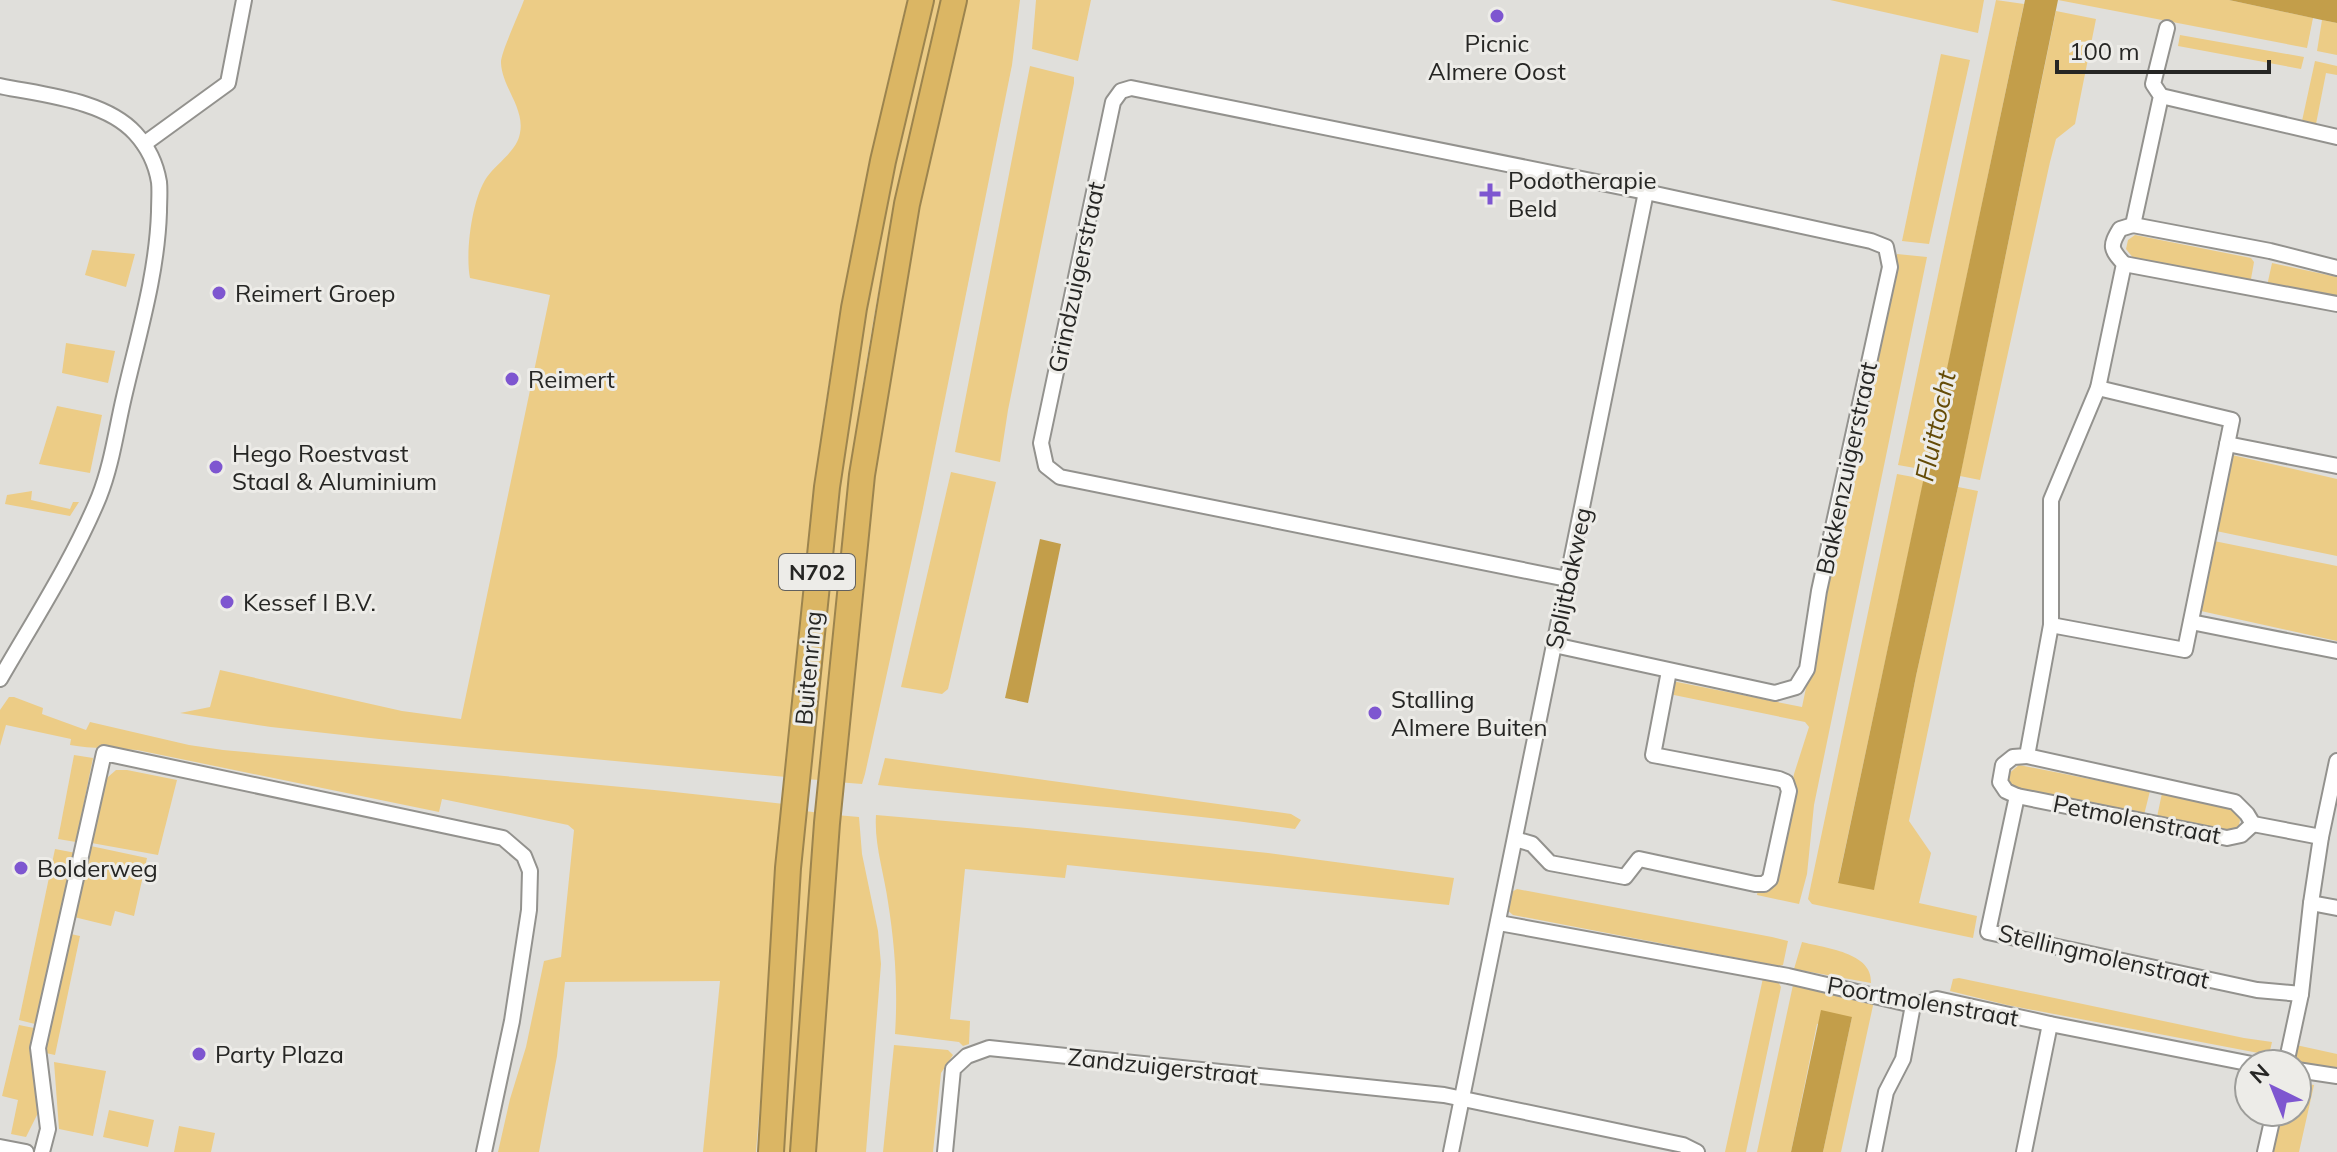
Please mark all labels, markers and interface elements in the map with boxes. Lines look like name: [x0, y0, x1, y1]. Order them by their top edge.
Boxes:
marker: Picnic Almere Oost: [1488, 7, 1506, 25]
scale bar: [2057, 24, 2269, 74]
place label: Picnic Almere Oost: [1428, 28, 1566, 86]
text: 100 m: [2069, 36, 2140, 66]
place label: Podotherapie Beld: [1508, 165, 1656, 223]
street label: Grindzuigerstraat: [1041, 179, 1111, 375]
marker: Podotherapie Beld: [1479, 183, 1501, 205]
place label: Reimert Groep: [235, 278, 396, 308]
marker: Reimert Groep: [210, 284, 228, 302]
street label: Bakkenzuigerstraat: [1809, 359, 1883, 577]
place label: Reimert: [528, 364, 615, 394]
water label: Fluittocht: [1907, 367, 1963, 484]
marker: Reimert: [503, 370, 521, 388]
place label: Hego Roestvast Staal & Aluminium: [232, 438, 437, 496]
marker: Hego Roestvast Staal & Aluminium: [207, 458, 225, 476]
street label: Splijtbakweg: [1538, 505, 1598, 651]
road number: N702: [779, 554, 855, 590]
place label: Kessef I B.V.: [243, 587, 376, 617]
marker: Kessef I B.V.: [218, 593, 236, 611]
street label: Buitenring: [788, 610, 828, 726]
place label: Stalling Almere Buiten: [1391, 684, 1548, 742]
marker: Stalling Almere Buiten: [1366, 704, 1384, 722]
street label: Petmolenstraat: [2051, 788, 2223, 850]
place label: Bolderweg: [37, 853, 158, 883]
marker: Bolderweg: [12, 859, 30, 877]
street label: Stellingmolenstraat: [1996, 917, 2212, 995]
street label: Poortmolenstraat: [1825, 969, 2021, 1033]
place label: Party Plaza: [215, 1039, 344, 1069]
street label: Zandzuigerstraat: [1066, 1041, 1260, 1091]
marker: Party Plaza: [190, 1045, 208, 1063]
north arrow: [2233, 1048, 2313, 1128]
text: N: [2244, 1057, 2275, 1089]

